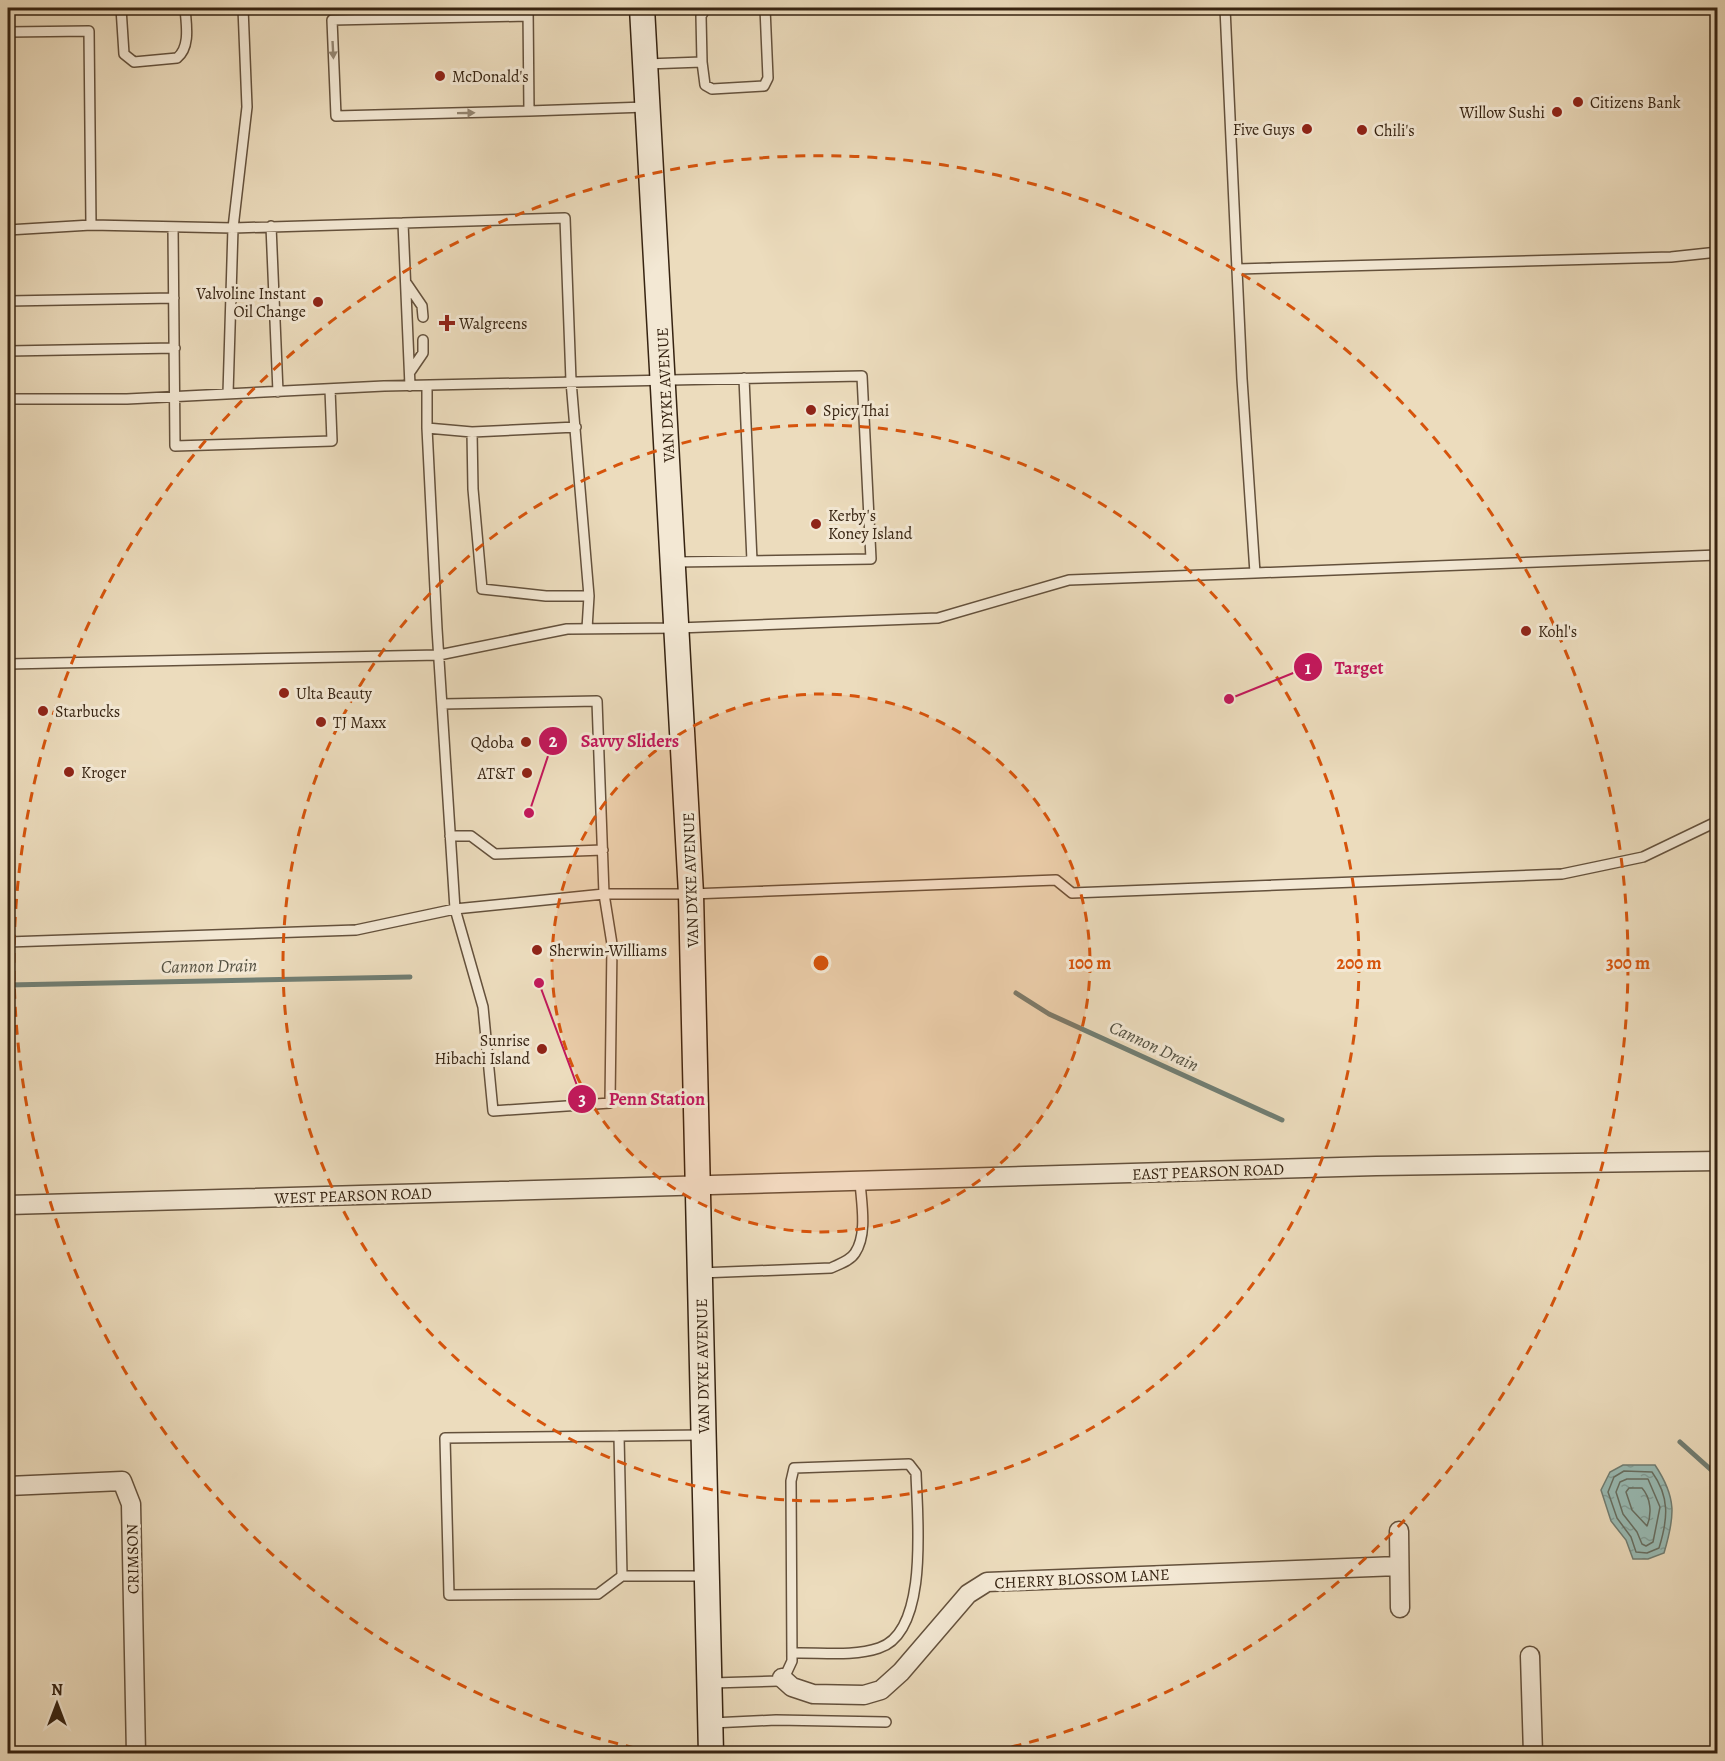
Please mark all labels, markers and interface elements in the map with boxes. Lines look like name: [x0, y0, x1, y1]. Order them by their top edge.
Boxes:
one-way arrow: [329, 41, 338, 60]
place label: McDonald's: [452, 66, 529, 88]
marker: McDonald's: [433, 69, 447, 83]
place label: Citizens Bank: [1590, 92, 1681, 114]
marker: Citizens Bank: [1571, 95, 1585, 109]
place label: Willow Sushi: [1459, 102, 1545, 124]
marker: Willow Sushi: [1550, 105, 1564, 119]
one-way arrow: [456, 108, 475, 117]
place label: Five Guys: [1233, 119, 1295, 141]
place label: Chili's: [1374, 120, 1415, 142]
marker: Five Guys: [1300, 122, 1314, 136]
marker: Chili's: [1355, 123, 1369, 137]
place label: Valvoline Instant Oil Change: [195, 283, 306, 323]
marker: Valvoline Instant Oil Change: [311, 295, 325, 309]
place label: Walgreens: [458, 313, 528, 335]
marker: Walgreens: [440, 316, 454, 330]
street label: VAN DYKE AVENUE: [651, 327, 681, 464]
place label: Spicy Thai: [823, 400, 889, 422]
marker: Spicy Thai: [804, 403, 818, 417]
place label: Kerby's Koney Island: [828, 505, 913, 545]
marker: Kerby's Koney Island: [809, 517, 823, 531]
place label: Kohl's: [1538, 621, 1577, 643]
marker: Kohl's: [1519, 624, 1533, 638]
callout: Target: [1293, 649, 1396, 685]
text: 1: [1305, 656, 1312, 680]
text: Target: [1334, 656, 1384, 680]
place label: Ulta Beauty: [296, 683, 373, 705]
marker: Ulta Beauty: [277, 686, 291, 700]
place label: Starbucks: [55, 701, 120, 723]
marker: Starbucks: [36, 704, 50, 718]
place label: TJ Maxx: [333, 712, 387, 734]
marker: TJ Maxx: [314, 715, 328, 729]
callout: Savvy Sliders: [538, 723, 691, 759]
text: 2: [549, 729, 558, 753]
text: Savvy Sliders: [581, 729, 679, 753]
place label: Qdoba: [471, 732, 515, 754]
marker: Qdoba: [519, 735, 533, 749]
place label: Kroger: [81, 762, 126, 784]
place label: AT&T: [476, 763, 515, 785]
marker: Kroger: [62, 765, 76, 779]
marker: AT&T: [520, 766, 534, 780]
street label: VAN DYKE AVENUE: [678, 812, 704, 949]
place label: Sherwin-Williams: [549, 940, 667, 962]
marker: Sherwin-Williams: [530, 943, 544, 957]
text: 100 m: [1069, 951, 1111, 975]
text: 200 m: [1336, 951, 1382, 975]
text: 300 m: [1606, 951, 1650, 975]
water label: Cannon Drain: [161, 953, 257, 979]
centre of rings: [811, 953, 831, 973]
water label: Cannon Drain: [1105, 1015, 1203, 1077]
place label: Sunrise Hibachi Island: [434, 1030, 530, 1070]
marker: Sunrise Hibachi Island: [535, 1042, 549, 1056]
callout: Penn Station: [567, 1081, 717, 1117]
text: 3: [578, 1087, 586, 1111]
text: Penn Station: [609, 1087, 705, 1111]
street label: EAST PEARSON ROAD: [1132, 1158, 1284, 1186]
street label: WEST PEARSON ROAD: [273, 1182, 432, 1210]
street label: VAN DYKE AVENUE: [691, 1298, 715, 1435]
street label: CRIMSON: [121, 1524, 145, 1594]
street label: CHERRY BLOSSOM LANE: [994, 1563, 1170, 1595]
north arrow: [27, 1674, 87, 1734]
text: N: [51, 1679, 63, 1701]

